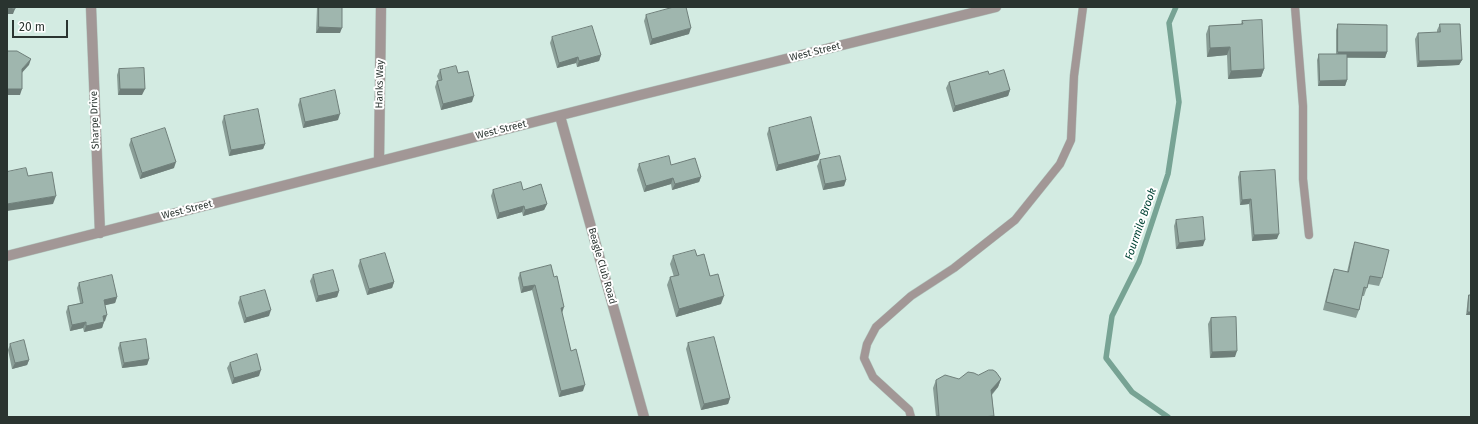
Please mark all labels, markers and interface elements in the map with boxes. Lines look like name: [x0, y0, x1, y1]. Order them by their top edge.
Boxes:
scale bar: [14, 12, 70, 38]
text: 20 m: [19, 20, 45, 34]
street label: West Street: [788, 40, 842, 64]
street label: Hanks Way: [374, 60, 386, 108]
street label: Sharpe Drive: [88, 91, 102, 149]
street label: West Street: [474, 118, 528, 142]
water label: Fourmile Brook: [1123, 186, 1159, 262]
street label: West Street: [160, 198, 214, 222]
street label: Beagle Club Road: [585, 226, 619, 306]

